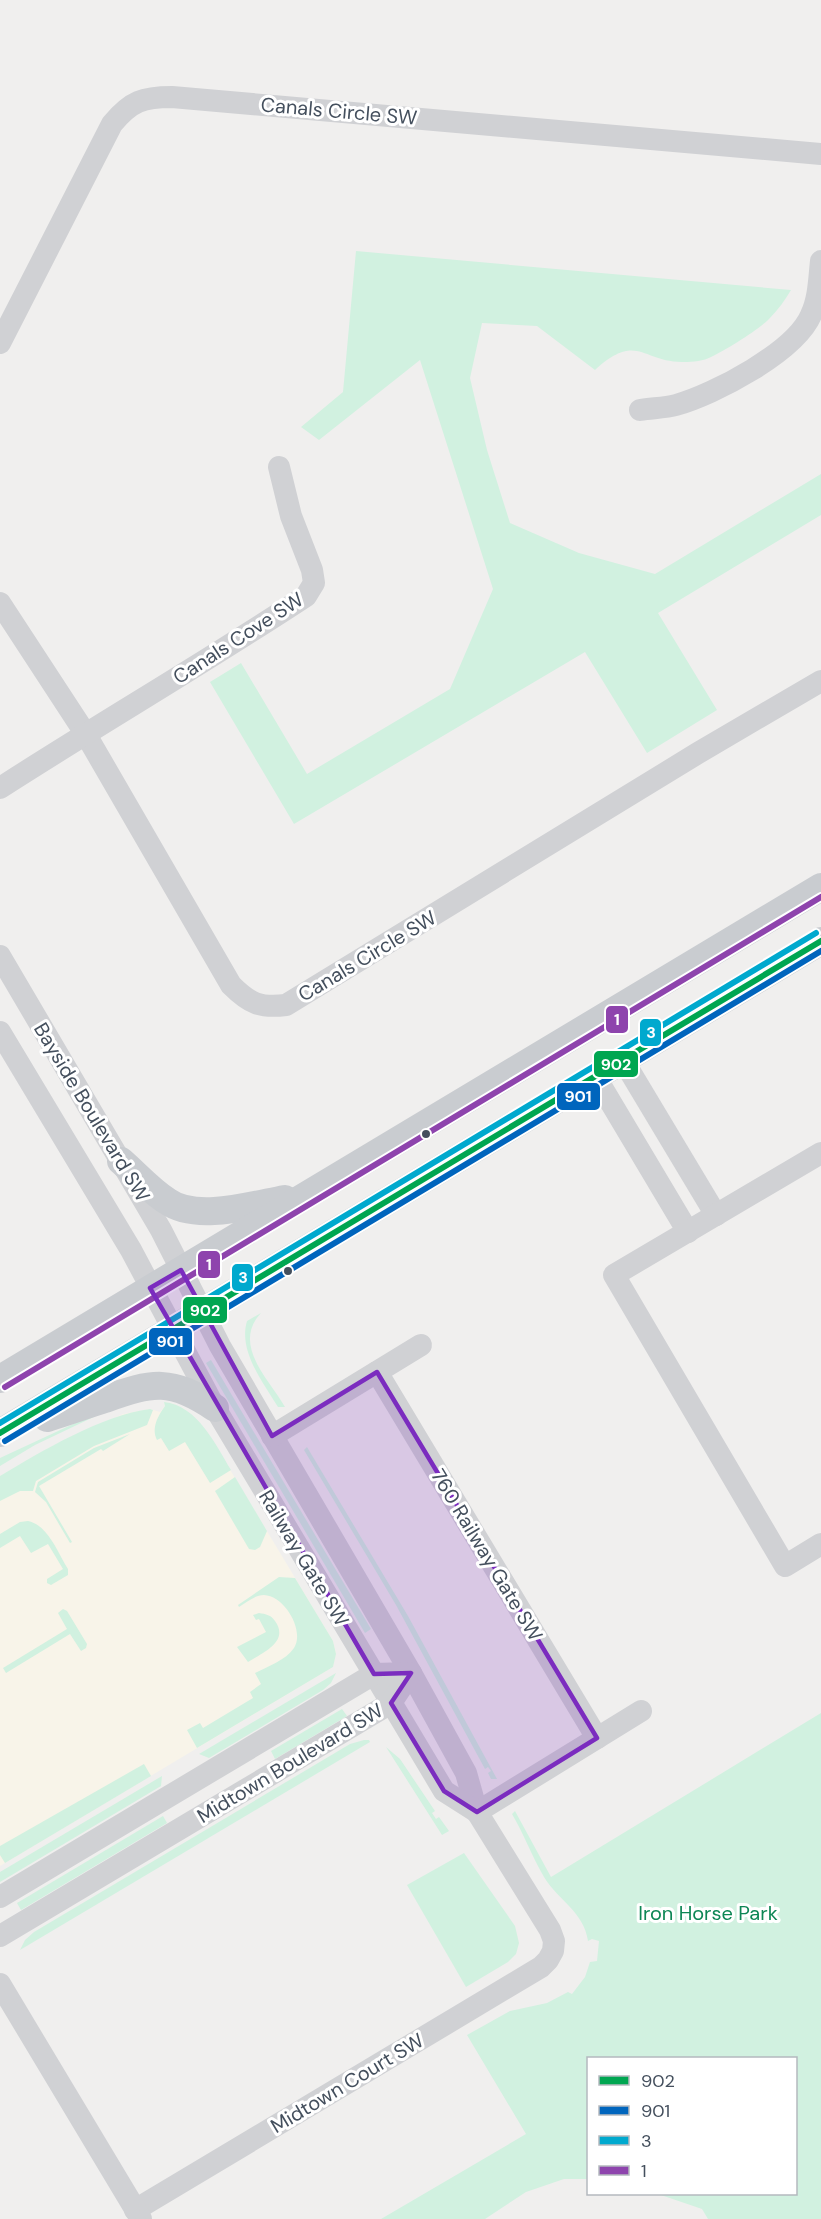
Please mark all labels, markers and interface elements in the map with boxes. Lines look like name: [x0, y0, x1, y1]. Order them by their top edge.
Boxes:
street label: Canals Circle SW: [260, 91, 418, 131]
street label: Canals Cove SW: [168, 586, 308, 690]
street label: Canals Circle SW: [293, 904, 441, 1008]
line badge: 1: [605, 1005, 629, 1034]
text: 1: [614, 1009, 620, 1030]
street label: Bayside Boulevard SW: [28, 1018, 156, 1206]
line badge: 3: [639, 1018, 662, 1047]
text: 3: [646, 1022, 656, 1043]
line badge: 902: [593, 1050, 639, 1078]
text: 902: [601, 1054, 631, 1075]
line badge: 901: [556, 1082, 601, 1111]
text: 901: [564, 1086, 592, 1107]
unlabelled marker: [420, 1128, 432, 1140]
line badge: 1: [197, 1250, 221, 1279]
text: 1: [206, 1254, 212, 1275]
line badge: 3: [231, 1263, 254, 1292]
unlabelled marker: [282, 1265, 294, 1277]
text: 3: [238, 1267, 248, 1288]
line badge: 902: [182, 1296, 228, 1324]
text: 902: [190, 1300, 220, 1321]
line badge: 901: [148, 1327, 193, 1356]
text: 901: [156, 1331, 184, 1352]
street label: 760 Railway Gate SW: [425, 1464, 549, 1646]
street label: Railway Gate SW: [253, 1485, 355, 1631]
street label: Midtown Boulevard SW: [192, 1697, 388, 1829]
park label: Iron Horse Park: [638, 1900, 778, 1926]
street label: Midtown Court SW: [266, 2027, 428, 2139]
legend: [587, 2057, 797, 2195]
text: 902: [641, 2069, 675, 2093]
text: 901: [641, 2099, 670, 2123]
text: 3: [641, 2129, 652, 2153]
text: 1: [641, 2159, 647, 2183]

